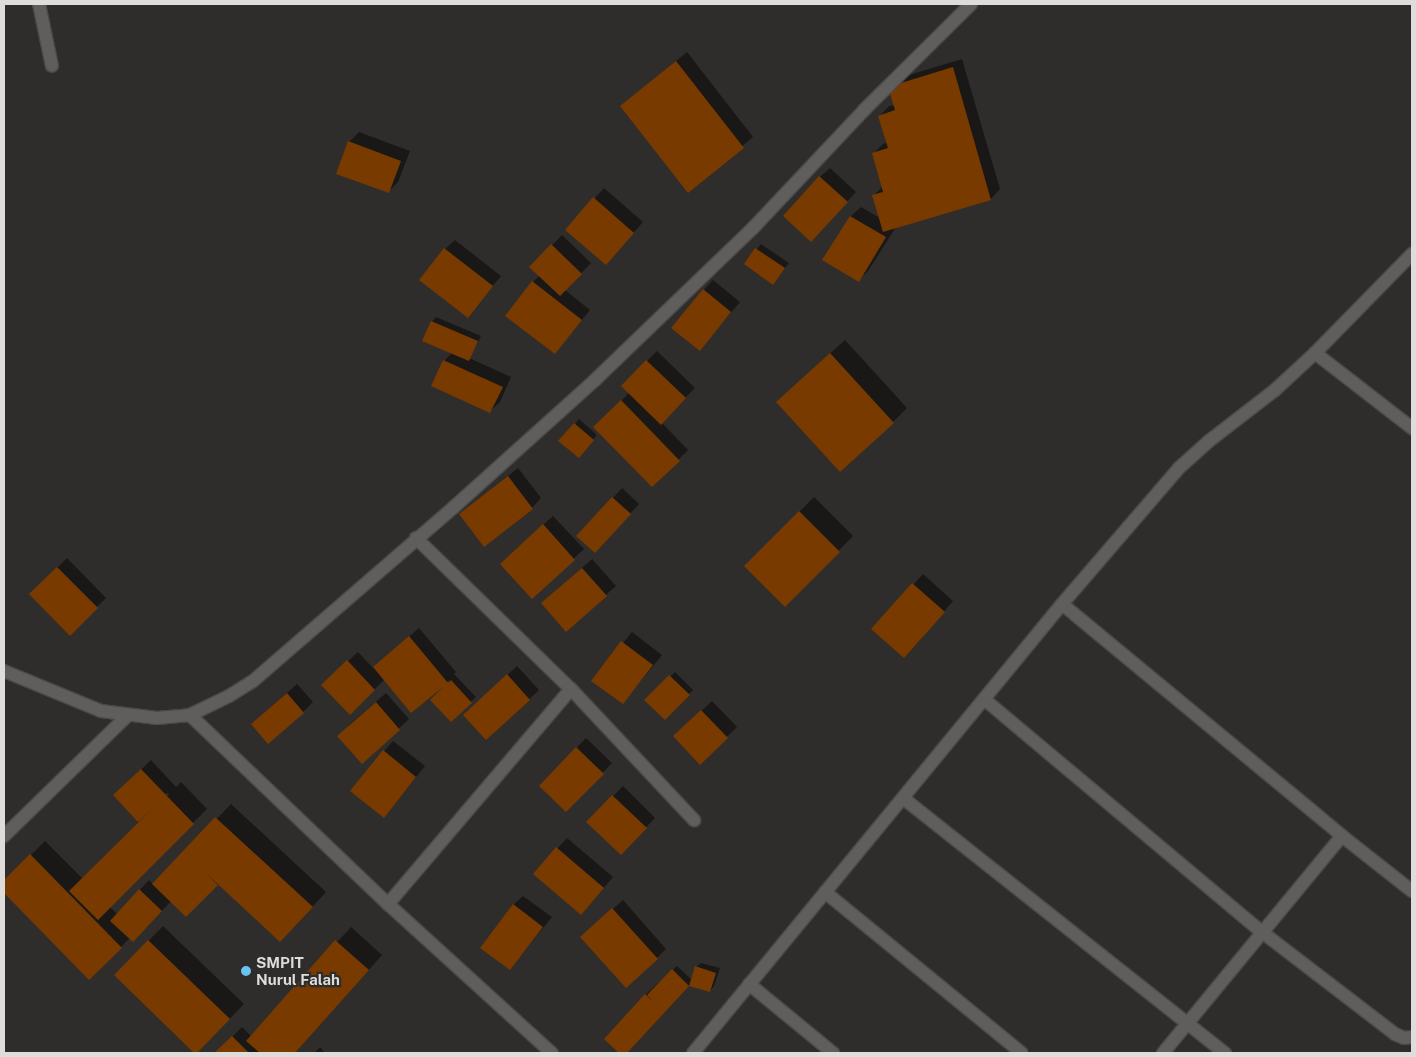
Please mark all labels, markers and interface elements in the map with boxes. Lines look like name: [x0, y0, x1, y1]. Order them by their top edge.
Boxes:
place label: SMPIT Nurul Falah: [256, 953, 340, 988]
marker: SMPIT Nurul Falah: [240, 965, 252, 977]

